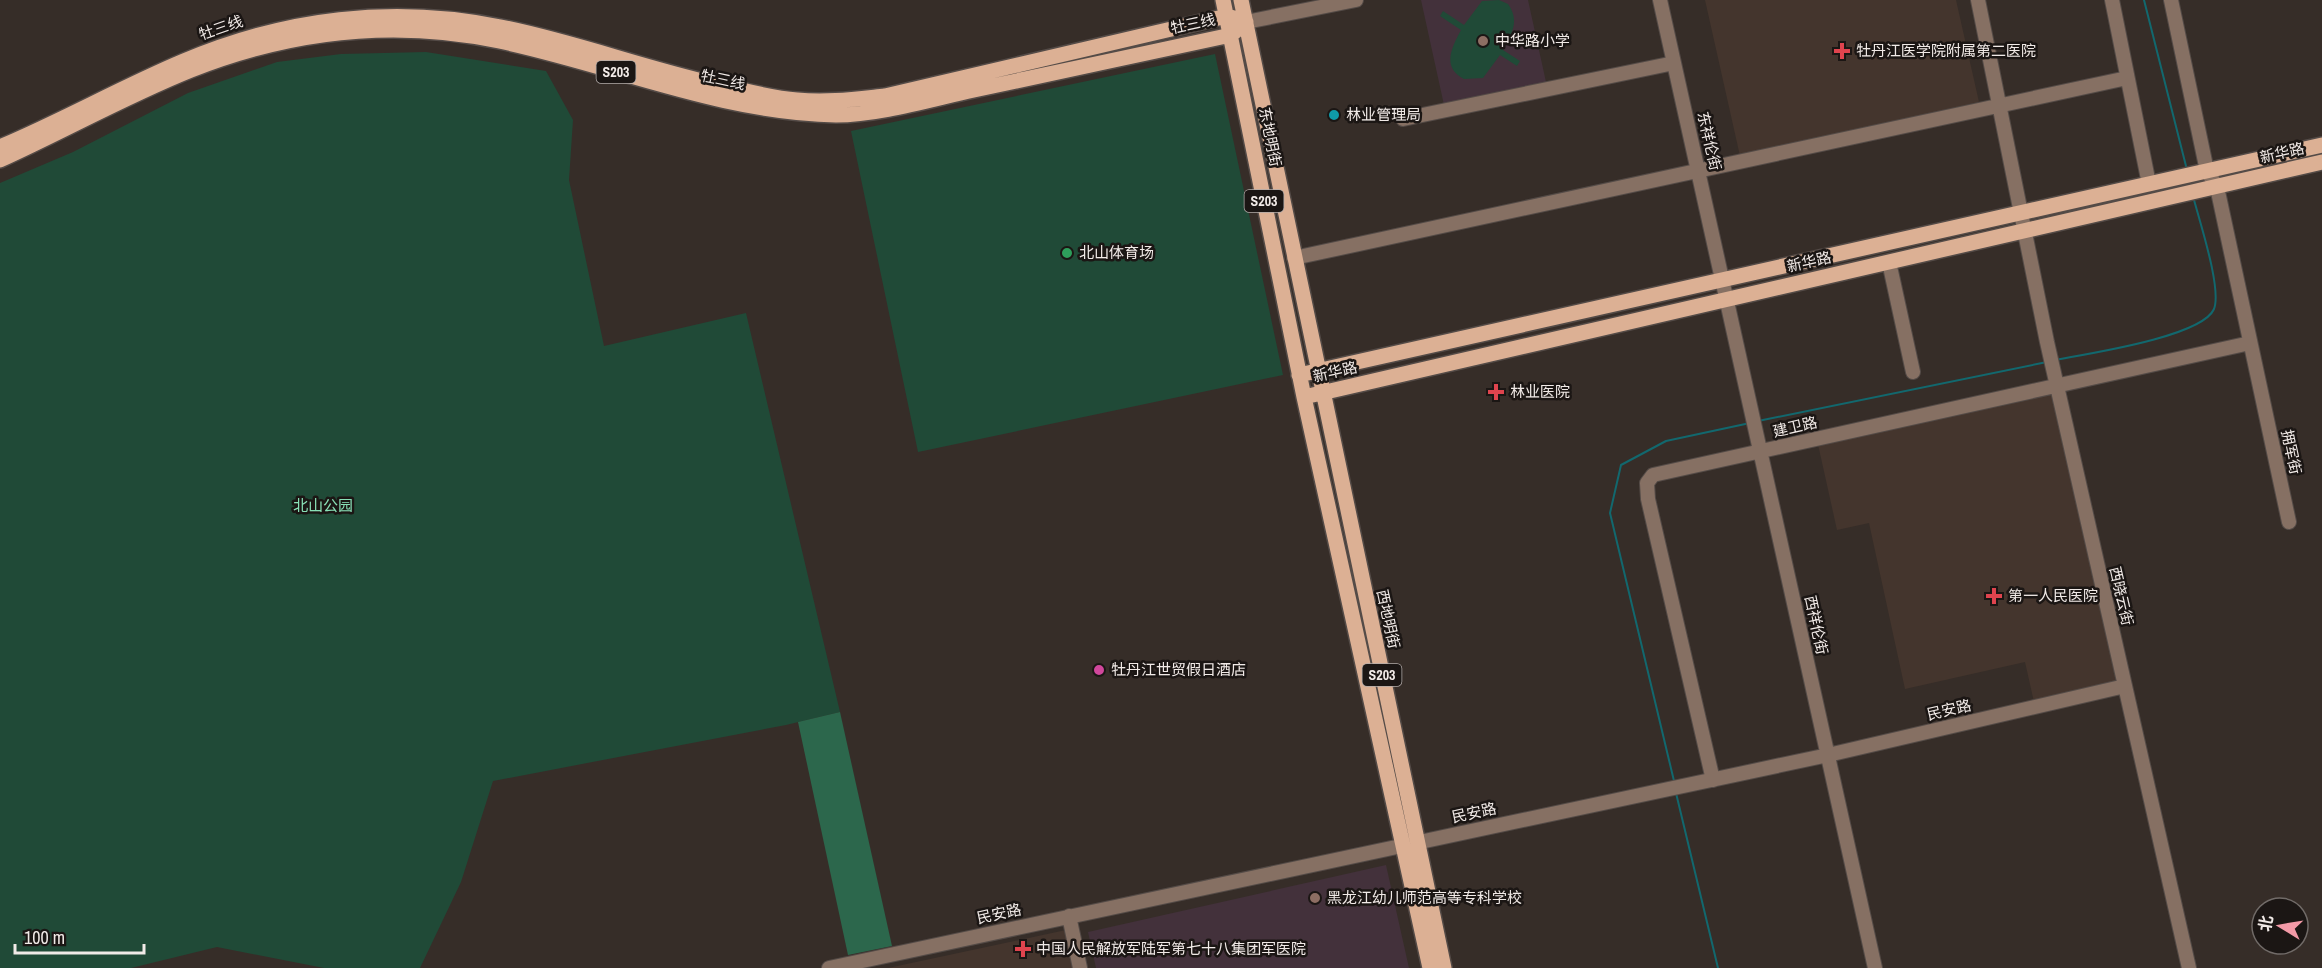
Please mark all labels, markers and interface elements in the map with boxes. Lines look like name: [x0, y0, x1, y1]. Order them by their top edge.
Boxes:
street label: 牡三线: [1169, 9, 1217, 38]
street label: 牡三线: [196, 10, 246, 45]
place label: 中华路小学: [1495, 30, 1570, 51]
marker: 中华路小学: [1476, 34, 1490, 48]
place label: 牡丹江医学院附属第二医院: [1856, 40, 2036, 61]
marker: 牡丹江医学院附属第二医院: [1833, 42, 1851, 60]
road number: S203: [596, 61, 636, 83]
street label: 牡三线: [699, 65, 747, 94]
place label: 林业管理局: [1346, 104, 1421, 125]
street label: 东地明街: [1254, 105, 1287, 168]
marker: 林业管理局: [1327, 108, 1341, 122]
street label: 东祥伦街: [1693, 109, 1726, 172]
street label: 新华路: [2258, 137, 2306, 168]
road number: S203: [1244, 190, 1284, 212]
place label: 北山体育场: [1079, 242, 1154, 263]
marker: 北山体育场: [1060, 246, 1074, 260]
street label: 新华路: [1785, 246, 1833, 277]
street label: 新华路: [1311, 356, 1359, 387]
place label: 林业医院: [1510, 381, 1570, 402]
marker: 林业医院: [1487, 383, 1505, 401]
street label: 建卫路: [1771, 411, 1819, 442]
street label: 拥军街: [2277, 428, 2306, 476]
park label: 北山公园: [293, 495, 353, 516]
street label: 西晓云街: [2105, 564, 2138, 627]
place label: 第一人民医院: [2008, 585, 2098, 606]
street label: 西地明街: [1372, 587, 1405, 650]
marker: 第一人民医院: [1985, 587, 2003, 605]
street label: 西祥伦街: [1800, 593, 1833, 656]
place label: 牡丹江世贸假日酒店: [1111, 659, 1246, 680]
marker: 牡丹江世贸假日酒店: [1092, 663, 1106, 677]
road number: S203: [1362, 664, 1402, 686]
street label: 民安路: [1925, 694, 1973, 725]
street label: 民安路: [1450, 798, 1498, 827]
place label: 黑龙江幼儿师范高等专科学校: [1327, 887, 1522, 908]
marker: 黑龙江幼儿师范高等专科学校: [1308, 891, 1322, 905]
north arrow: [2250, 896, 2310, 956]
street label: 民安路: [975, 899, 1023, 928]
text: 北: [2253, 913, 2278, 933]
scale bar: [15, 917, 144, 955]
text: 100 m: [24, 925, 65, 950]
place label: 中国人民解放军陆军第七十八集团军医院: [1036, 938, 1306, 959]
marker: 中国人民解放军陆军第七十八集团军医院: [1014, 940, 1032, 958]

